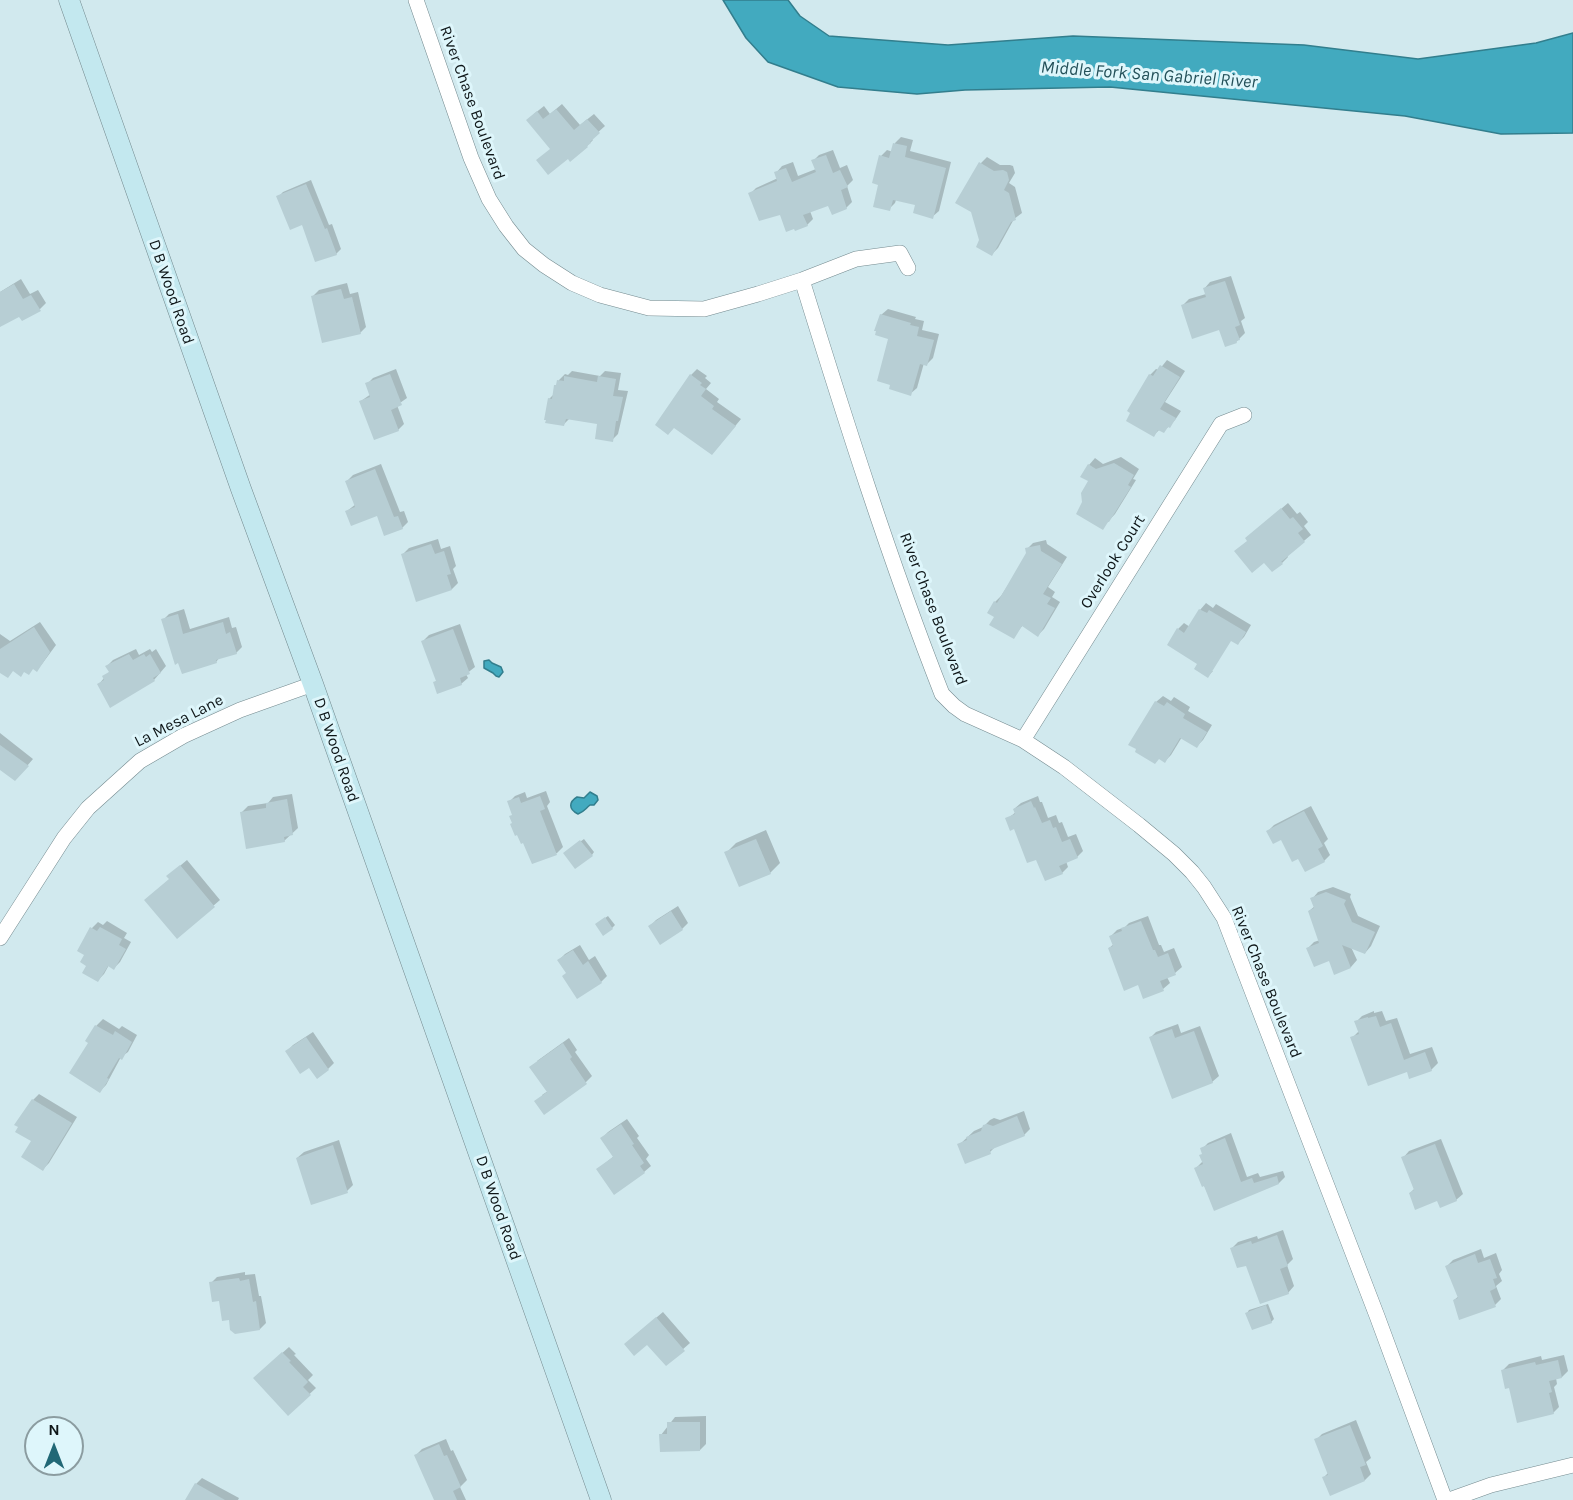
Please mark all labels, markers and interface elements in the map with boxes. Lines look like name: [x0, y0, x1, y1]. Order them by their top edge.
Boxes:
street label: River Chase Boulevard: [435, 23, 509, 183]
water label: Middle Fork San Gabriel River: [1040, 57, 1258, 93]
street label: D B Wood Road: [144, 237, 198, 347]
street label: Overlook Court: [1076, 511, 1150, 613]
street label: River Chase Boulevard: [895, 530, 971, 688]
street label: La Mesa Lane: [131, 690, 227, 752]
street label: D B Wood Road: [309, 695, 363, 805]
street label: River Chase Boulevard: [1227, 903, 1305, 1061]
street label: D B Wood Road: [471, 1153, 525, 1263]
north arrow: [24, 1416, 84, 1476]
text: N: [48, 1420, 60, 1439]

